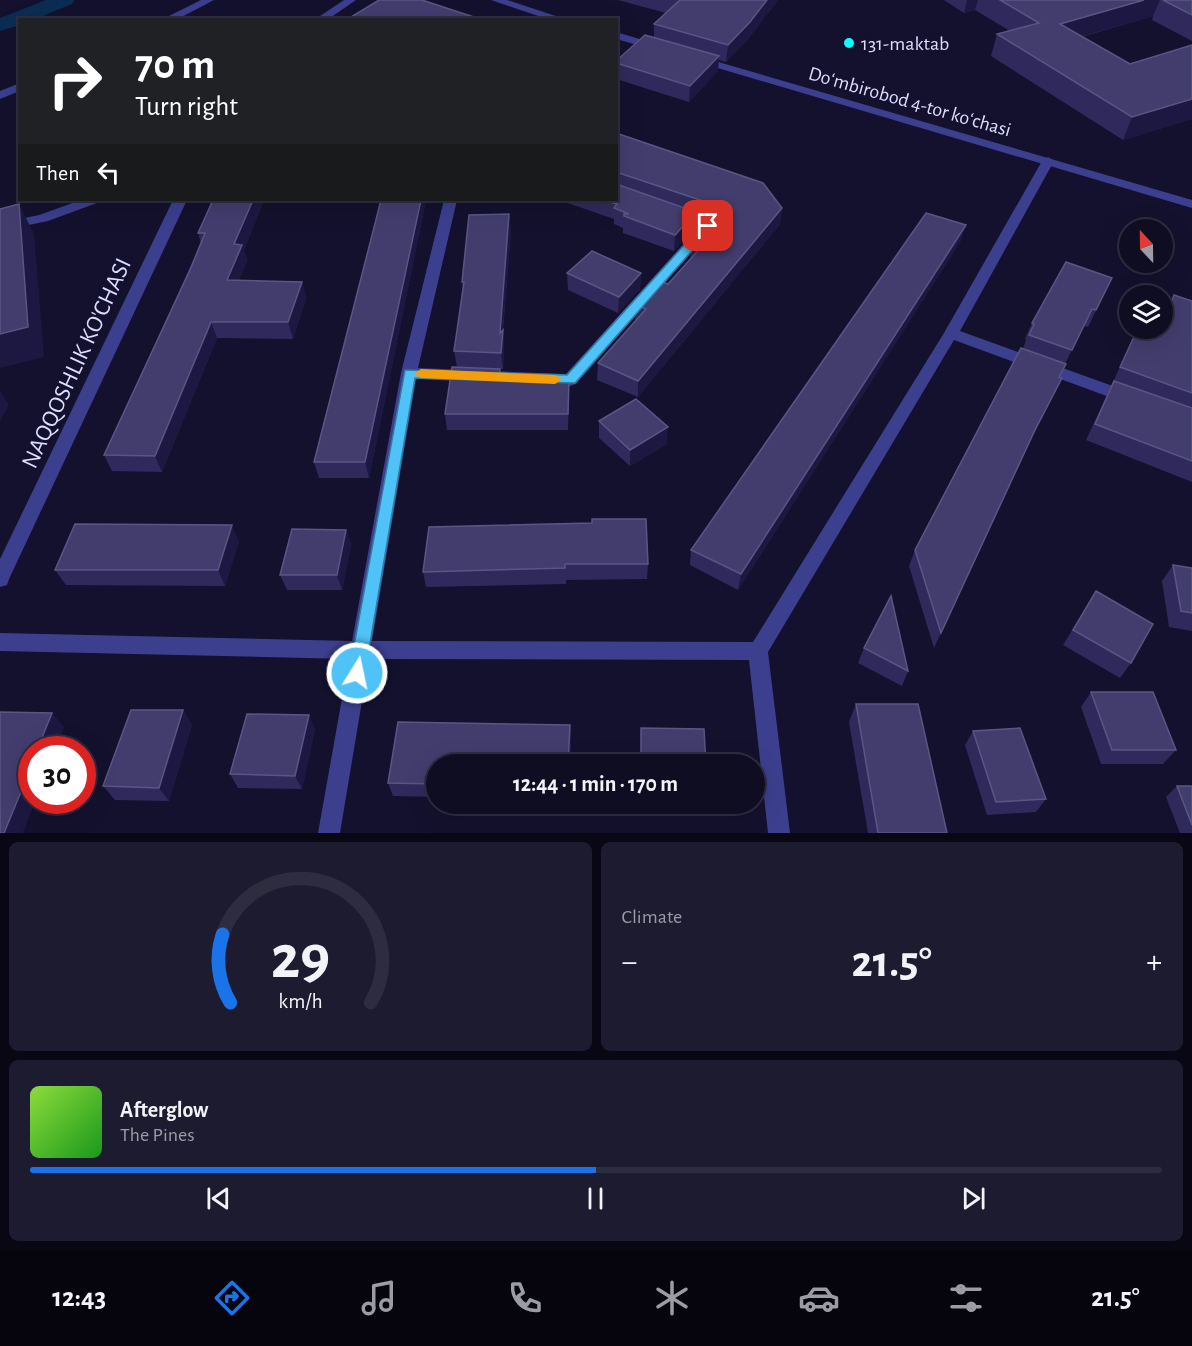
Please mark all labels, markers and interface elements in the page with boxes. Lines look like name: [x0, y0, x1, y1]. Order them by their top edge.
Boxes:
place label: 131-maktab: [861, 34, 949, 54]
marker: 131-maktab: [842, 36, 856, 50]
icon: right: [36, 42, 114, 120]
text: 70 m: [135, 44, 215, 86]
street label: Doʻmbirobod 4-tor koʻchasi: [806, 63, 1013, 141]
text: Turn right: [135, 93, 238, 120]
icon: left: [92, 156, 125, 189]
text: Then: [36, 162, 80, 184]
pin: [682, 200, 733, 251]
icon: arrive: [691, 209, 724, 242]
north arrow: [1119, 219, 1173, 273]
map controls: [1119, 219, 1173, 339]
street label: NAQQOSHLIK KO'CHASI: [18, 255, 136, 472]
button: layers: [1119, 285, 1173, 339]
position arrow: [325, 641, 389, 705]
speed limit sign: 30: [18, 736, 96, 814]
text: 12:44 · 1 min · 170 m: [513, 773, 678, 795]
text: Climate: [622, 907, 682, 927]
text: 29: [270, 927, 330, 989]
text: 21.5°: [852, 940, 932, 985]
text: −: [622, 946, 637, 979]
text: +: [1146, 946, 1162, 979]
text: km/h: [278, 992, 322, 1013]
text: Afterglow: [120, 1099, 208, 1121]
text: The Pines: [120, 1125, 195, 1145]
icon: previous: [202, 1182, 235, 1215]
icon: pause: [579, 1182, 612, 1215]
icon: next: [957, 1182, 990, 1215]
icon: directions: [211, 1277, 253, 1319]
icon: music: [358, 1277, 400, 1319]
icon: phone: [504, 1277, 546, 1319]
icon: climate: [651, 1277, 693, 1319]
icon: car: [798, 1277, 840, 1319]
icon: filters: [945, 1277, 987, 1319]
text: 12:43: [52, 1284, 106, 1311]
text: 21.5°: [1091, 1284, 1140, 1311]

